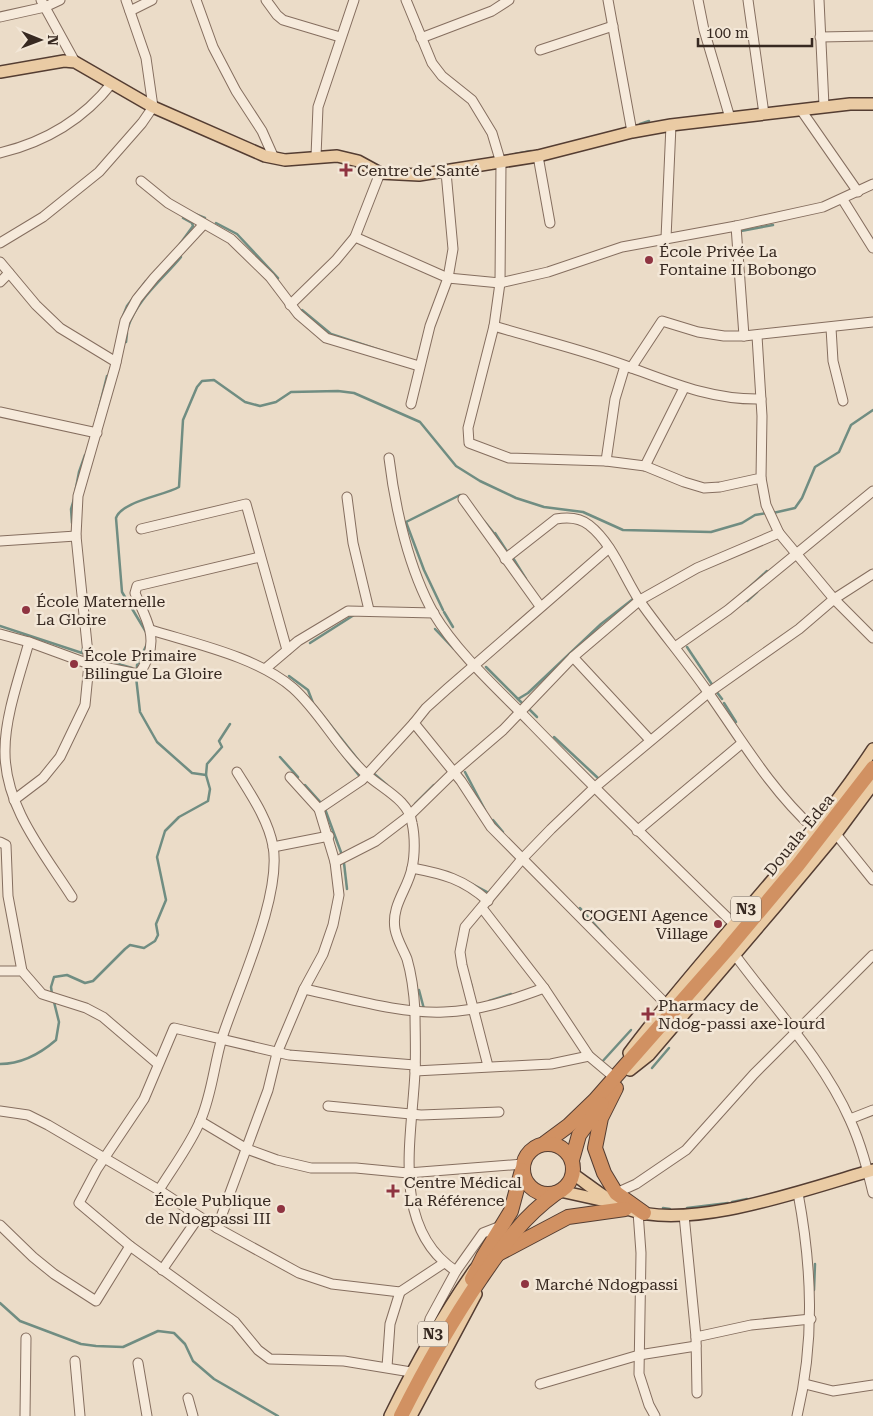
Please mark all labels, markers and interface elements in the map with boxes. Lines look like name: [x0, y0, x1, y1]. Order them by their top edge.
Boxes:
north arrow: [15, 15, 65, 65]
scale bar: [698, 15, 812, 47]
text: 100 m: [706, 24, 749, 42]
text: N: [45, 35, 61, 46]
place label: Centre de Santé: [357, 161, 480, 180]
marker: Centre de Santé: [339, 163, 353, 177]
place label: École Privée La Fontaine II Bobongo: [659, 242, 817, 279]
marker: École Privée La Fontaine II Bobongo: [643, 254, 655, 266]
place label: École Maternelle La Gloire: [36, 592, 165, 629]
marker: École Maternelle La Gloire: [20, 604, 32, 616]
place label: École Primaire Bilingue La Gloire: [84, 646, 223, 683]
marker: École Primaire Bilingue La Gloire: [68, 658, 80, 670]
street label: Douala-Edea: [760, 790, 838, 880]
road number: N3: [731, 896, 761, 922]
place label: COGENI Agence Village: [581, 906, 708, 943]
marker: COGENI Agence Village: [712, 918, 724, 930]
place label: Pharmacy de Ndog-passi axe-lourd: [658, 996, 825, 1033]
marker: Pharmacy de Ndog-passi axe-lourd: [642, 1008, 654, 1020]
place label: Centre Médical La Référence: [404, 1173, 522, 1210]
marker: Centre Médical La Référence: [386, 1184, 400, 1198]
place label: École Publique de Ndogpassi III: [145, 1191, 271, 1228]
marker: École Publique de Ndogpassi III: [275, 1203, 287, 1215]
place label: Marché Ndogpassi: [535, 1275, 678, 1294]
marker: Marché Ndogpassi: [519, 1278, 531, 1290]
road number: N3: [418, 1322, 448, 1346]

